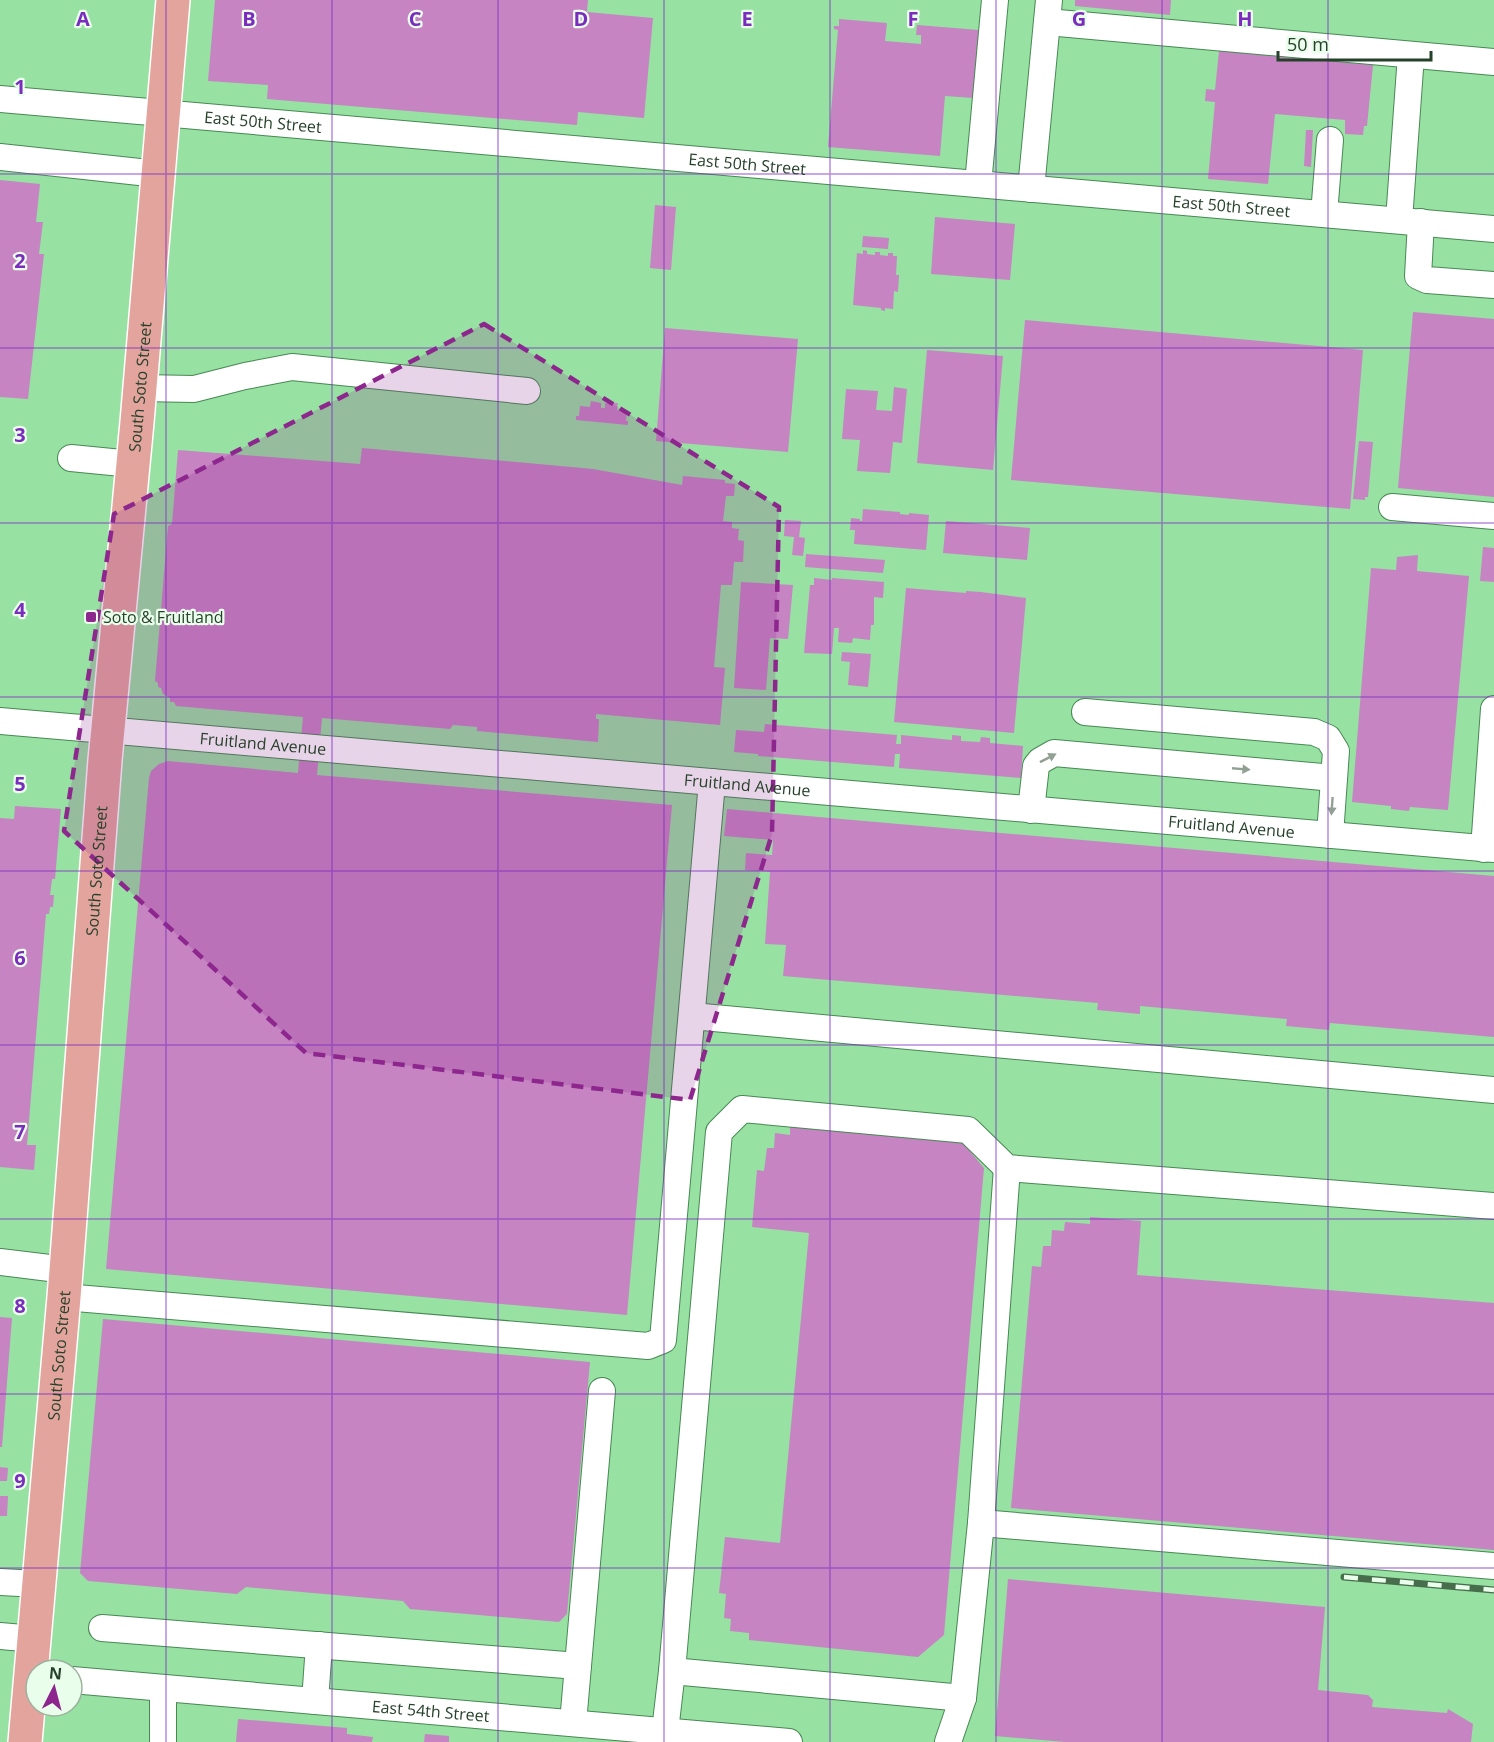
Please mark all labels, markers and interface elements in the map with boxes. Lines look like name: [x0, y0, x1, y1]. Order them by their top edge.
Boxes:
text: A: [76, 5, 90, 32]
text: B: [242, 5, 256, 32]
text: C: [409, 5, 422, 32]
text: D: [574, 5, 588, 32]
text: E: [741, 5, 753, 32]
text: F: [908, 5, 918, 32]
text: G: [1072, 5, 1086, 32]
text: H: [1237, 5, 1253, 32]
scale bar: [1278, 24, 1431, 62]
text: 50 m: [1287, 32, 1329, 56]
text: 1: [14, 73, 26, 100]
street label: East 50th Street: [203, 106, 323, 138]
street label: East 50th Street: [687, 148, 807, 180]
street label: East 50th Street: [1172, 190, 1291, 222]
text: 2: [14, 247, 26, 274]
street label: South Soto Street: [123, 321, 157, 453]
text: 3: [14, 421, 26, 448]
text: 4: [14, 596, 26, 623]
place label: Soto & Fruitland: [103, 606, 224, 628]
marker: Soto & Fruitland: [84, 610, 98, 624]
street label: Fruitland Avenue: [199, 727, 327, 760]
one-way arrow: [1040, 753, 1057, 763]
one-way arrow: [1231, 764, 1250, 774]
street label: Fruitland Avenue: [683, 769, 811, 801]
text: 5: [14, 770, 26, 797]
one-way arrow: [1327, 797, 1337, 816]
street label: South Soto Street: [81, 805, 112, 937]
street label: Fruitland Avenue: [1167, 810, 1296, 843]
text: 6: [14, 944, 26, 971]
text: 7: [14, 1118, 26, 1145]
street label: South Soto Street: [42, 1289, 75, 1421]
text: 8: [14, 1292, 26, 1319]
text: 9: [14, 1467, 26, 1494]
north arrow: [24, 1658, 84, 1718]
text: N: [48, 1661, 63, 1685]
street label: East 54th Street: [371, 1695, 491, 1727]

